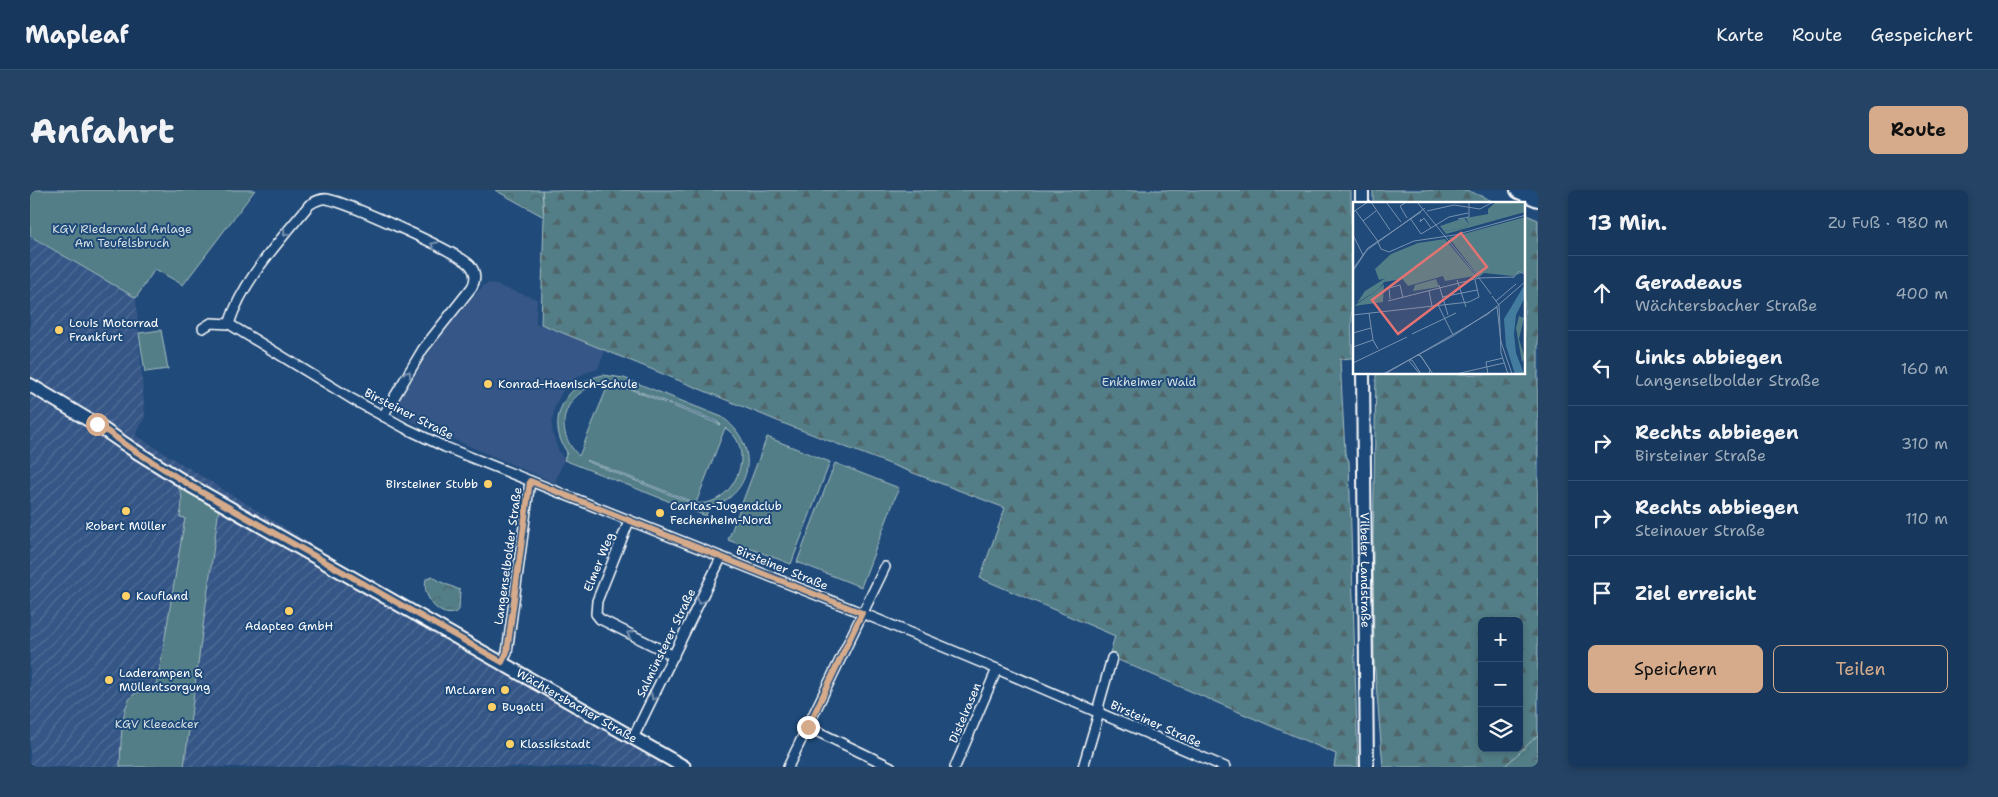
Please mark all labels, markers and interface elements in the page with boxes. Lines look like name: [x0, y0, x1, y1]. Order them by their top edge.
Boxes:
text: Mapleaf: [25, 19, 129, 51]
text: Karte: [1716, 23, 1764, 47]
text: Route: [1792, 23, 1843, 47]
text: Gespeichert: [1871, 23, 1973, 47]
button: Route: [1869, 106, 1968, 154]
text: Anfahrt: [30, 107, 174, 154]
inset map: [1353, 202, 1526, 375]
text: 13 Min.: [1588, 209, 1667, 237]
text: Zu Fuß · 980 m: [1828, 212, 1948, 233]
park label: KGV Riederwald Anlage Am Teufelsbruch: [52, 221, 192, 251]
one-way arrow: [283, 227, 291, 236]
one-way arrow: [430, 241, 439, 251]
text: Geradeaus: [1635, 270, 1742, 295]
icon: ahead: [1588, 279, 1616, 307]
text: 400 m: [1895, 283, 1948, 304]
text: Wächtersbacher Straße: [1635, 295, 1817, 316]
place label: Louis Motorrad Frankfurt: [69, 315, 159, 345]
marker: Louis Motorrad Frankfurt: [53, 324, 65, 336]
text: Links abbiegen: [1635, 345, 1782, 370]
icon: left: [1588, 354, 1616, 382]
text: 160 m: [1901, 358, 1948, 379]
one-way arrow: [401, 370, 411, 379]
text: Langenselbolder Straße: [1635, 370, 1820, 391]
park label: Enkheimer Wald: [1102, 374, 1197, 390]
place label: Konrad-Haenisch-Schule: [498, 376, 638, 392]
marker: Konrad-Haenisch-Schule: [482, 378, 494, 390]
street label: Birsteiner Straße: [362, 385, 457, 444]
route start: [86, 413, 109, 436]
text: Rechts abbiegen: [1635, 420, 1799, 445]
icon: right: [1588, 429, 1616, 457]
text: 310 m: [1901, 433, 1948, 454]
text: Birsteiner Straße: [1635, 445, 1766, 466]
place label: Birsteiner Stubb: [386, 476, 478, 492]
marker: Birsteiner Stubb: [482, 478, 494, 490]
street label: Langenselbolder Straße: [490, 486, 526, 626]
text: Rechts abbiegen: [1635, 495, 1799, 520]
place label: Caritas-Jugendclub Fechenheim-Nord: [670, 498, 782, 528]
icon: right: [1588, 504, 1616, 532]
marker: Robert Müller: [120, 505, 132, 517]
marker: Caritas-Jugendclub Fechenheim-Nord: [654, 507, 666, 519]
text: 110 m: [1905, 508, 1948, 529]
street label: Vilbeler Landstraße: [1356, 512, 1374, 628]
place label: Robert Müller: [85, 518, 167, 534]
text: Steinauer Straße: [1635, 520, 1765, 541]
street label: Elmer Weg: [580, 530, 618, 594]
street label: Birsteiner Straße: [733, 542, 831, 594]
icon: arrive: [1588, 579, 1616, 607]
text: Ziel erreicht: [1635, 581, 1756, 606]
street label: Salmünsterer Straße: [633, 586, 699, 700]
place label: Kaufland: [136, 588, 189, 604]
marker: Kaufland: [120, 590, 132, 602]
one-way arrow: [696, 596, 706, 605]
marker: Adapteo GmbH: [283, 605, 295, 617]
map controls: [1478, 617, 1523, 752]
button: +: [1478, 617, 1523, 662]
place label: Adapteo GmbH: [245, 618, 334, 634]
one-way arrow: [626, 630, 635, 640]
button: Speichern: [1588, 645, 1763, 693]
button: Teilen: [1773, 645, 1948, 693]
button: −: [1478, 662, 1523, 707]
place label: Laderampen & Müllentsorgung: [119, 665, 210, 695]
street label: Wächtersbacher Straße: [513, 665, 640, 747]
marker: Laderampen & Müllentsorgung: [103, 674, 115, 686]
street label: Distelrasen: [945, 680, 985, 746]
place label: McLaren: [445, 682, 495, 698]
marker: McLaren: [499, 684, 511, 696]
one-way arrow: [650, 692, 660, 701]
street label: Birsteiner Straße: [1108, 697, 1204, 751]
place label: Bugatti: [502, 699, 544, 715]
marker: Bugatti: [486, 701, 498, 713]
button: layers: [1478, 707, 1523, 752]
park label: KGV Kleeacker: [115, 716, 200, 732]
route end: [797, 716, 820, 739]
place label: Klassikstadt: [520, 736, 591, 752]
marker: Klassikstadt: [504, 738, 516, 750]

